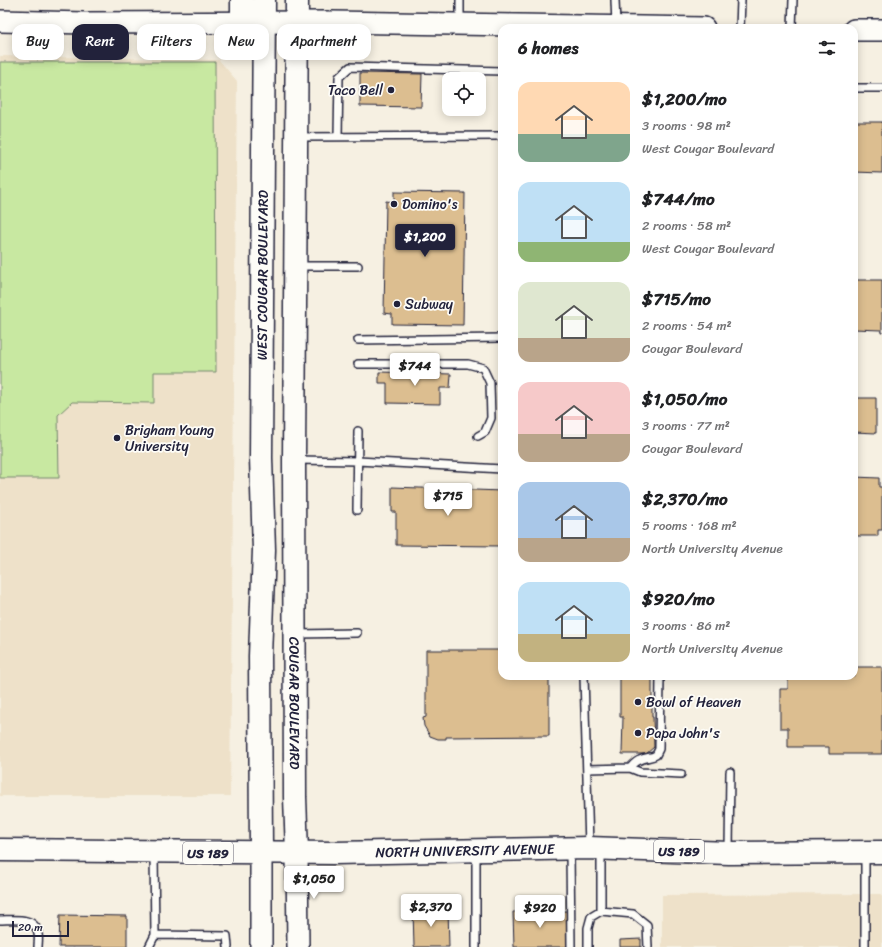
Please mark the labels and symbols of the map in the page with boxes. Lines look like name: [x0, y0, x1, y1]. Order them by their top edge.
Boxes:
place label: Taco Bell: [328, 78, 384, 103]
marker: Taco Bell: [386, 85, 396, 95]
street label: WEST COUGAR BOULEVARD: [250, 189, 276, 360]
place label: Domino's: [402, 192, 458, 217]
marker: Domino's: [389, 199, 399, 209]
pin: $1,200: [392, 224, 458, 258]
place label: Subway: [405, 292, 454, 317]
marker: Subway: [392, 299, 402, 309]
pin: $744: [391, 353, 439, 387]
place label: Brigham Young University: [125, 418, 214, 459]
marker: Brigham Young University: [112, 433, 122, 443]
pin: $715: [424, 483, 472, 517]
street label: COUGAR BOULEVARD: [282, 637, 307, 770]
place label: Bowl of Heaven: [646, 690, 741, 715]
marker: Bowl of Heaven: [633, 697, 643, 707]
place label: Papa John's: [646, 721, 720, 746]
marker: Papa John's: [633, 728, 643, 738]
street label: NORTH UNIVERSITY AVENUE: [375, 837, 556, 865]
road number: US 189: [654, 840, 704, 862]
road number: US 189: [183, 842, 233, 864]
pin: $1,050: [281, 866, 347, 900]
pin: $2,370: [398, 894, 464, 928]
pin: $920: [516, 895, 564, 929]
scale bar: [12, 919, 69, 938]

